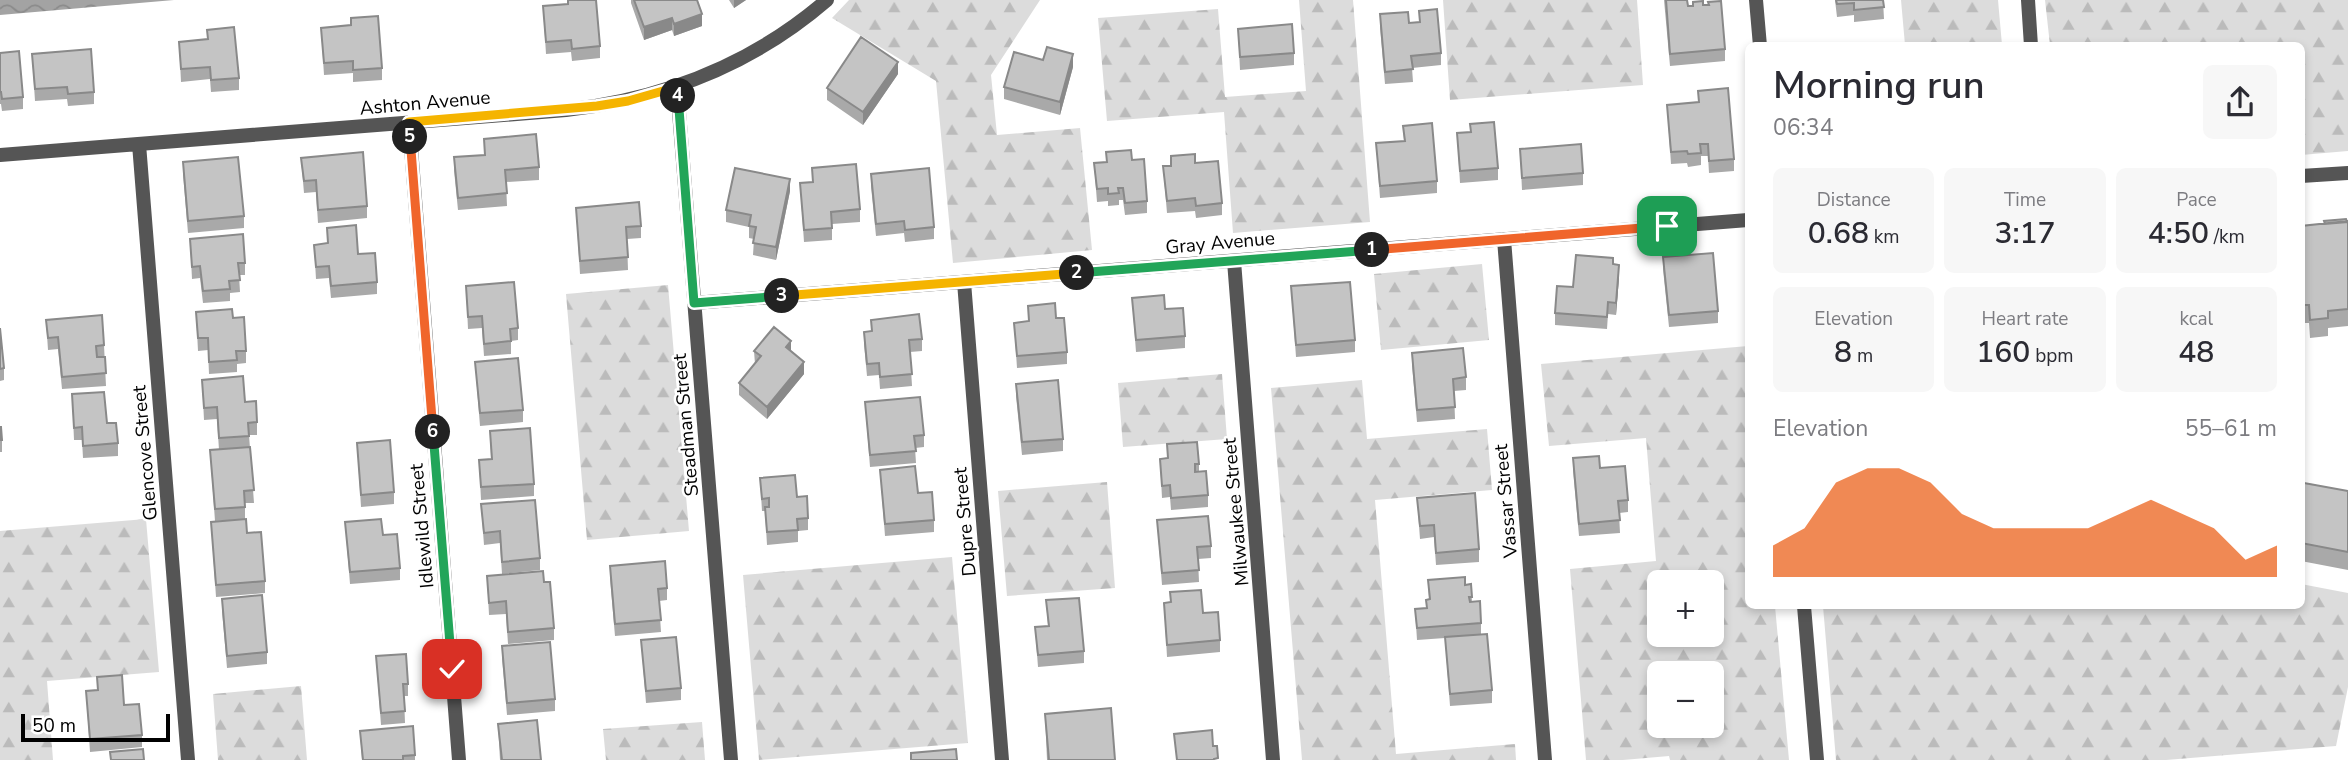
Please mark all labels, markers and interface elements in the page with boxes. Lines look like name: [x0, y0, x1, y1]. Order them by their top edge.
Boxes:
text: Morning run: [1773, 60, 1985, 111]
button: share: [2203, 65, 2277, 139]
pin: 4: [660, 78, 696, 114]
text: 4: [672, 82, 683, 108]
street label: Ashton Avenue: [359, 84, 492, 122]
text: 06:34: [1773, 112, 1833, 143]
pin: 5: [392, 120, 428, 154]
text: 5: [404, 123, 415, 149]
text: Distance: [1817, 187, 1891, 213]
text: Time: [2004, 187, 2046, 213]
text: Pace: [2176, 187, 2217, 213]
pin: [1637, 196, 1697, 256]
icon: arrive: [1648, 207, 1686, 245]
text: 0.68: [1808, 213, 1869, 254]
text: 3:17: [1994, 213, 2056, 254]
text: 4:50: [2148, 213, 2209, 254]
text: km: [1869, 224, 1900, 250]
text: /km: [2209, 224, 2245, 250]
street label: Gray Avenue: [1164, 225, 1276, 261]
pin: 1: [1354, 232, 1390, 268]
text: 1: [1366, 236, 1377, 262]
pin: 2: [1060, 256, 1094, 290]
text: 2: [1071, 259, 1082, 285]
pin: 3: [764, 278, 800, 314]
text: 3: [776, 282, 787, 308]
text: Elevation: [1814, 306, 1893, 332]
text: Heart rate: [1982, 306, 2068, 332]
text: kcal: [2179, 306, 2213, 332]
text: 8: [1834, 332, 1852, 373]
text: 160: [1976, 332, 2030, 373]
text: 48: [2178, 332, 2214, 373]
text: m: [1852, 343, 1873, 369]
text: bpm: [2030, 343, 2074, 369]
street label: Steadman Street: [667, 352, 705, 497]
street label: Glencove Street: [126, 384, 164, 522]
text: Elevation: [1773, 413, 1868, 444]
text: 55–61 m: [2185, 413, 2277, 444]
pin: 6: [416, 414, 450, 450]
text: 6: [427, 418, 438, 444]
street label: Milwaukee Street: [1217, 436, 1255, 587]
street label: Vassar Street: [1488, 443, 1524, 560]
street label: Idlewild Street: [404, 462, 440, 589]
street label: Dupre Street: [947, 466, 983, 578]
map controls: [1647, 570, 1724, 738]
button: +: [1647, 570, 1724, 647]
pin: [422, 639, 482, 699]
icon: check: [433, 650, 471, 688]
button: −: [1647, 661, 1724, 738]
scale bar: [21, 711, 170, 743]
text: 50 m: [32, 713, 76, 739]

